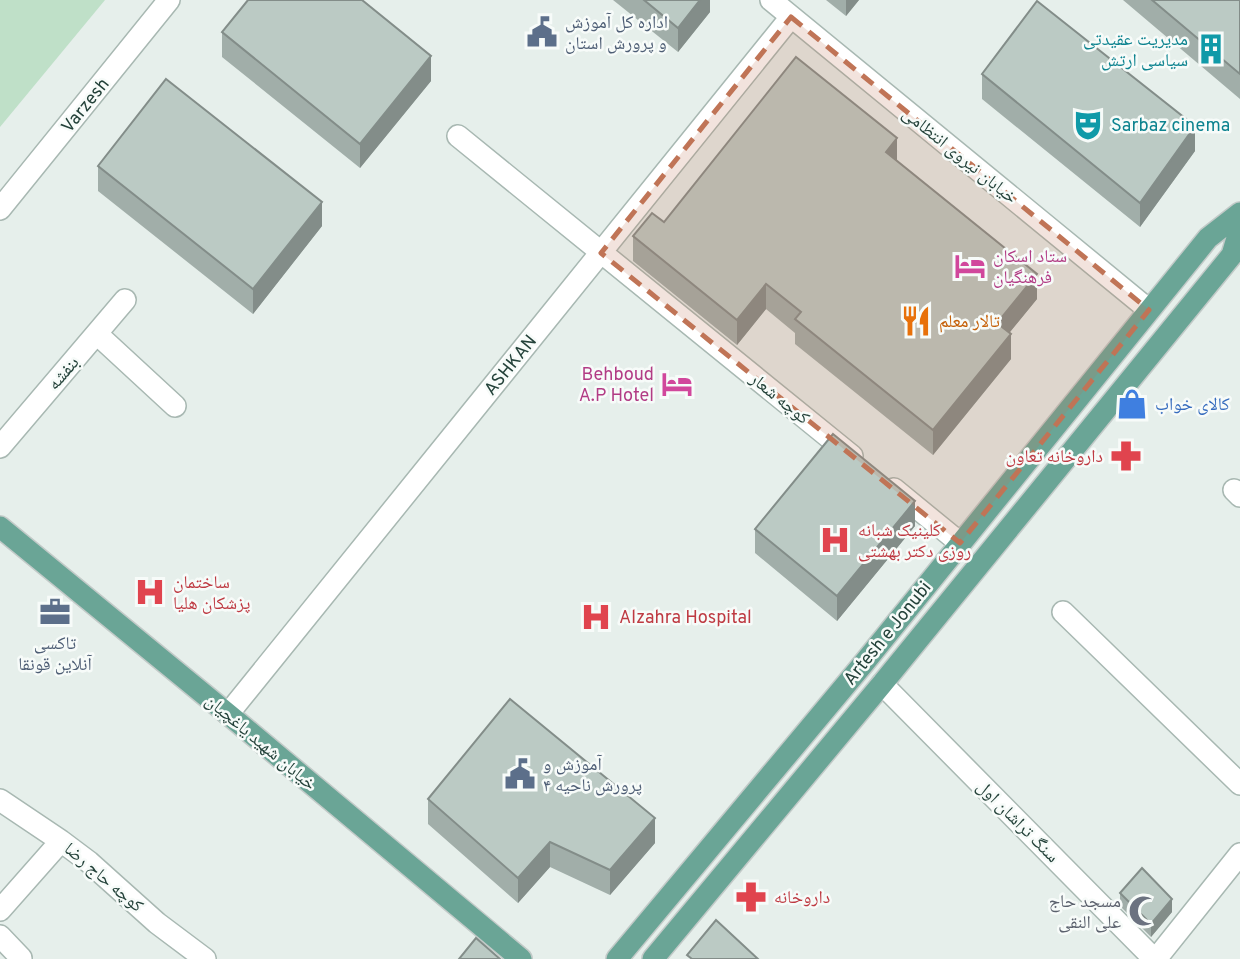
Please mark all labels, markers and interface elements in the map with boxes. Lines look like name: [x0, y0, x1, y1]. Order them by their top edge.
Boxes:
place label: اداره کل آموزش و پرورش استان: [565, 12, 668, 56]
public building icon: اداره کل آموزش و پرورش استان: [525, 15, 559, 49]
place label: مدیریت عقیدتی سیاسی ارتش: [1083, 29, 1188, 73]
building icon: مدیریت عقیدتی سیاسی ارتش: [1194, 32, 1228, 66]
street label: Varzesh: [57, 74, 115, 138]
street label: خیابان نیروی انتظامی: [897, 103, 1021, 210]
theatre icon: Sarbaz cinema: [1071, 108, 1105, 142]
place label: Sarbaz cinema: [1111, 115, 1230, 138]
place label: ستاد اسکان فرهنگیان: [993, 246, 1067, 290]
hotel icon: ستاد اسکان فرهنگیان: [953, 249, 987, 283]
restaurant icon: تالار معلم: [899, 304, 933, 338]
place label: تالار معلم: [939, 311, 1000, 334]
street label: ASHKAN: [480, 331, 543, 401]
street label: بنفشه: [43, 352, 85, 396]
place label: Behboud A.P Hotel: [579, 364, 654, 408]
hotel icon: Behboud A.P Hotel: [660, 367, 694, 401]
street label: کوچه شعار: [744, 367, 814, 431]
shop icon: کالای خواب: [1115, 387, 1149, 421]
place label: کالای خواب: [1155, 394, 1230, 417]
pharmacy icon: داروخانه تعاون: [1109, 439, 1143, 473]
place label: داروخانه تعاون: [1005, 446, 1103, 469]
place label: کلینیک شبانه روزی دکتر بهشتی: [858, 520, 971, 564]
hospital icon: کلینیک شبانه روزی دکتر بهشتی: [818, 523, 852, 557]
place label: ساختمان پزشکان هلیا: [173, 572, 250, 616]
hospital icon: ساختمان پزشکان هلیا: [133, 575, 167, 609]
street label: Artesh e Jonubi: [839, 577, 937, 691]
office icon: تاکسی آنلاین قونقا: [38, 595, 72, 629]
hospital icon: Alzahra Hospital: [579, 600, 613, 634]
place label: Alzahra Hospital: [619, 607, 752, 630]
place label: تاکسی آنلاین قونقا: [18, 633, 92, 677]
street label: خیابان شهید یاغچیان: [200, 690, 320, 796]
place label: آموزش و پرورش ناحیه ۴: [543, 754, 642, 798]
public building icon: آموزش و پرورش ناحیه ۴: [503, 757, 537, 791]
street label: سنگ تراشان اول: [971, 776, 1063, 868]
street label: کوچه حاج رضا: [58, 838, 148, 918]
pharmacy icon: داروخانه: [734, 880, 768, 914]
place label: داروخانه: [774, 887, 830, 910]
place label: مسجد حاج علی النقی: [1049, 891, 1121, 935]
mosque icon: مسجد حاج علی النقی: [1127, 894, 1161, 928]

